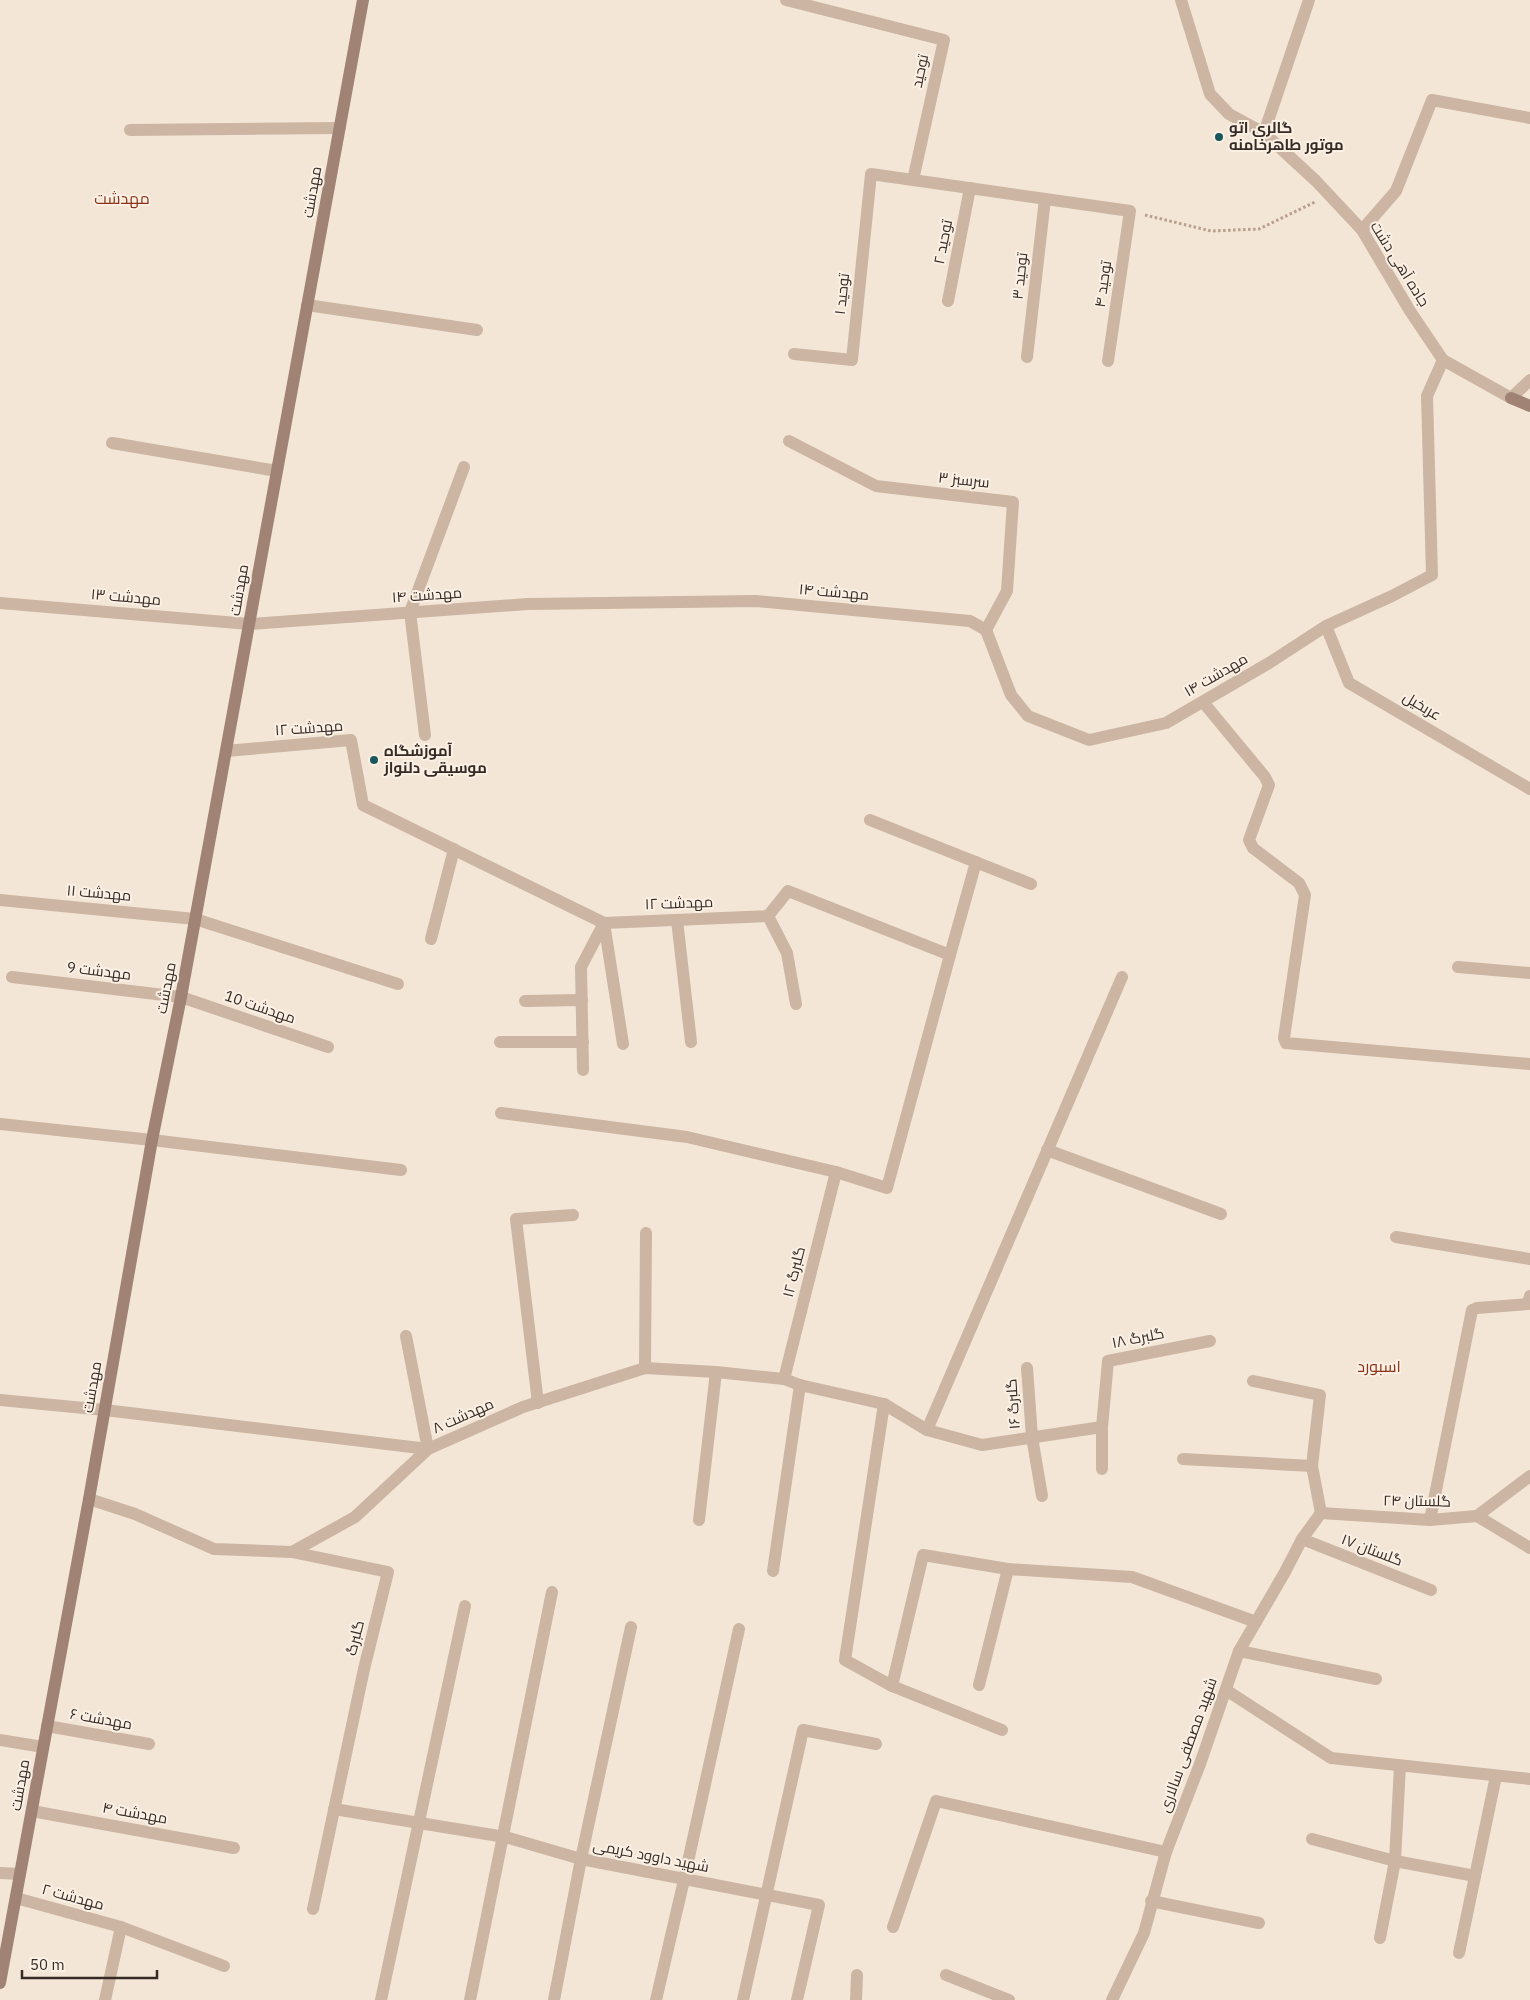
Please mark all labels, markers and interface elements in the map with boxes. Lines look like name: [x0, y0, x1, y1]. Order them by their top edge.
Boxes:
street label: توحید: [907, 53, 932, 89]
place label: گالری اتو موتور طاهرخامنه: [1229, 118, 1344, 154]
marker: گالری اتو موتور طاهرخامنه: [1213, 131, 1225, 143]
street label: مهدشت: [298, 165, 326, 219]
district label: مهدشت: [94, 188, 150, 209]
street label: توحید ۲: [929, 218, 956, 266]
street label: جاده آهی دشت: [1366, 218, 1434, 310]
street label: توحید ۳: [1008, 252, 1031, 300]
street label: توحید ۴: [1090, 259, 1115, 309]
street label: توحید ۱: [830, 272, 853, 316]
street label: سرسبز ۳: [937, 467, 991, 492]
street label: مهدشت: [225, 563, 253, 617]
street label: مهدشت ۱۴: [798, 579, 870, 605]
street label: مهدشت ۱۴: [391, 583, 463, 607]
street label: مهدشت ۱۳: [90, 584, 162, 610]
street label: مهدشت ۱۴: [1181, 649, 1251, 701]
street label: عربخیل: [1399, 687, 1445, 725]
street label: مهدشت ۱۲: [274, 716, 344, 740]
place label: آموزشگاه موسیقی دلنواز: [383, 741, 487, 777]
marker: آموزشگاه موسیقی دلنواز: [368, 754, 380, 766]
street label: مهدشت ۱۱: [66, 880, 132, 906]
street label: مهدشت ۱۲: [645, 892, 713, 914]
street label: مهدشت 9: [66, 957, 132, 985]
street label: مهدشت: [151, 960, 181, 1016]
street label: مهدشت 10: [222, 986, 298, 1028]
street label: گلبرگ ١٢: [778, 1245, 809, 1299]
street label: گلبرگ ۱۸: [1110, 1323, 1166, 1352]
district label: اسبورد: [1357, 1356, 1401, 1376]
street label: مهدشت: [78, 1360, 106, 1414]
street label: گلبرگ ۱۶: [1001, 1378, 1024, 1430]
street label: مهدشت ۸: [429, 1394, 497, 1438]
street label: گلستان ۲۴: [1383, 1490, 1451, 1512]
street label: گلستان ۱۷: [1339, 1529, 1405, 1571]
street label: گلبرگ: [341, 1618, 368, 1657]
street label: شهید مصطفی سالاری: [1154, 1675, 1222, 1815]
street label: مهدشت ۶: [68, 1704, 134, 1734]
street label: مهدشت: [6, 1758, 34, 1812]
street label: مهدشت ۴: [101, 1797, 169, 1829]
street label: شهید داوود کریمی: [591, 1835, 711, 1877]
street label: مهدشت ۲: [40, 1879, 106, 1915]
scale bar: [22, 1948, 158, 1980]
text: 50 m: [30, 1955, 65, 1974]

